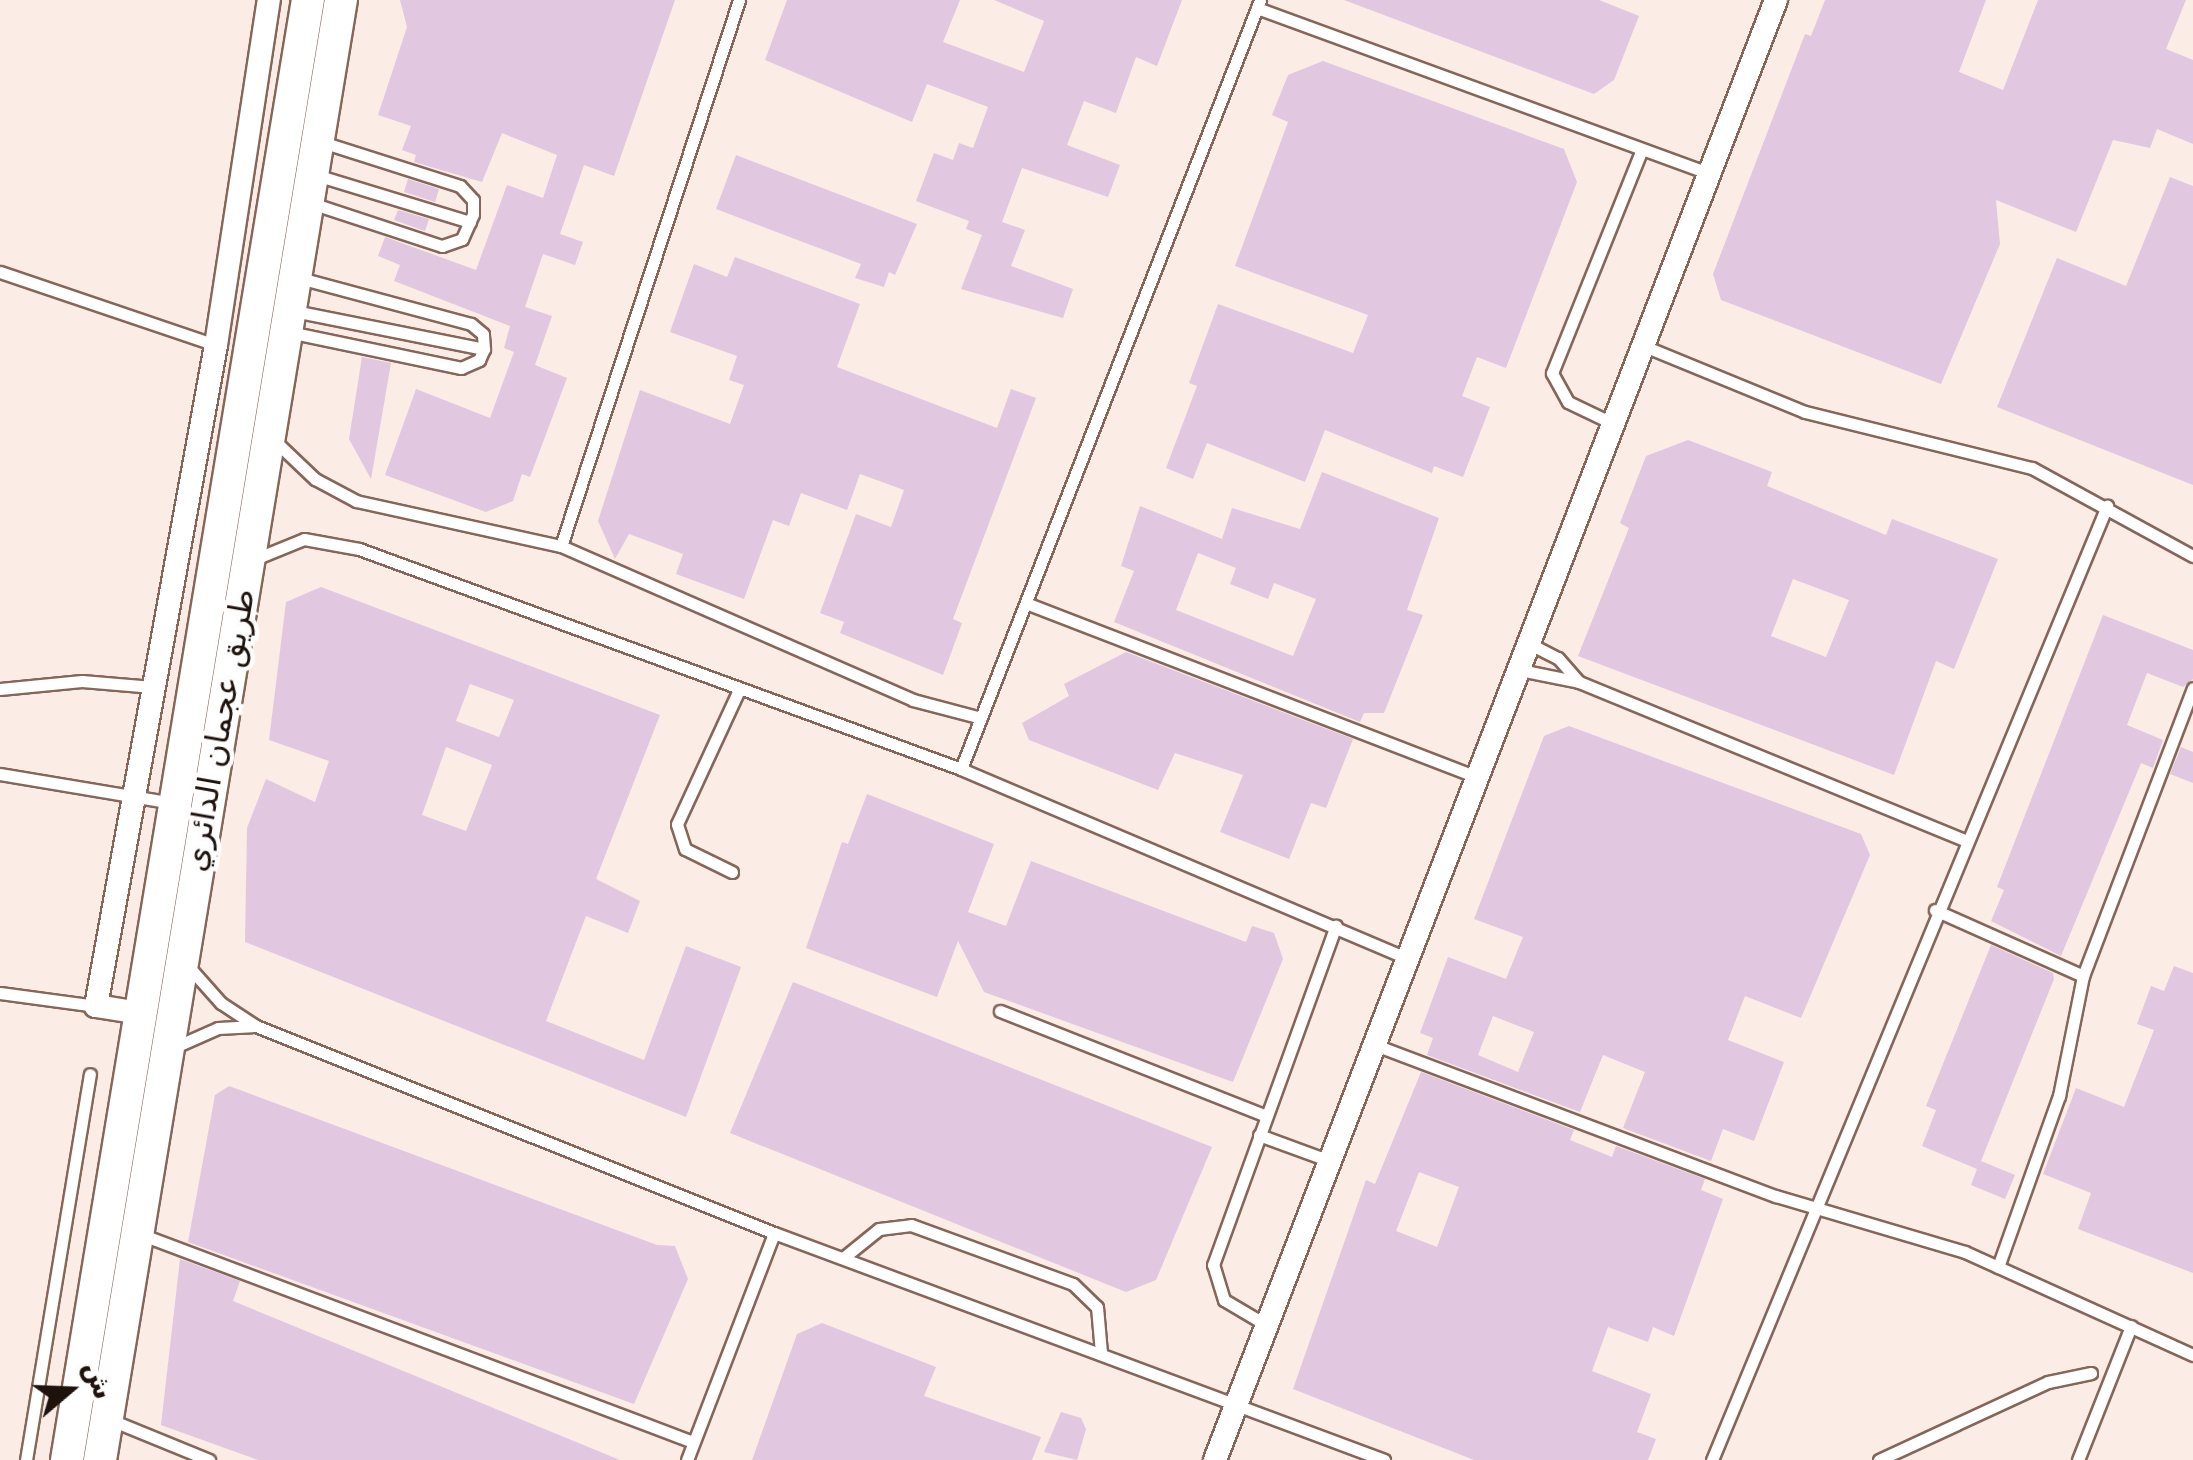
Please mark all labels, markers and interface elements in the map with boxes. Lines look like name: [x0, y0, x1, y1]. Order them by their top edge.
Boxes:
street label: طريق عجمان الدائري: [175, 586, 263, 874]
north arrow: [20, 1340, 120, 1440]
text: ش: [77, 1356, 121, 1404]

